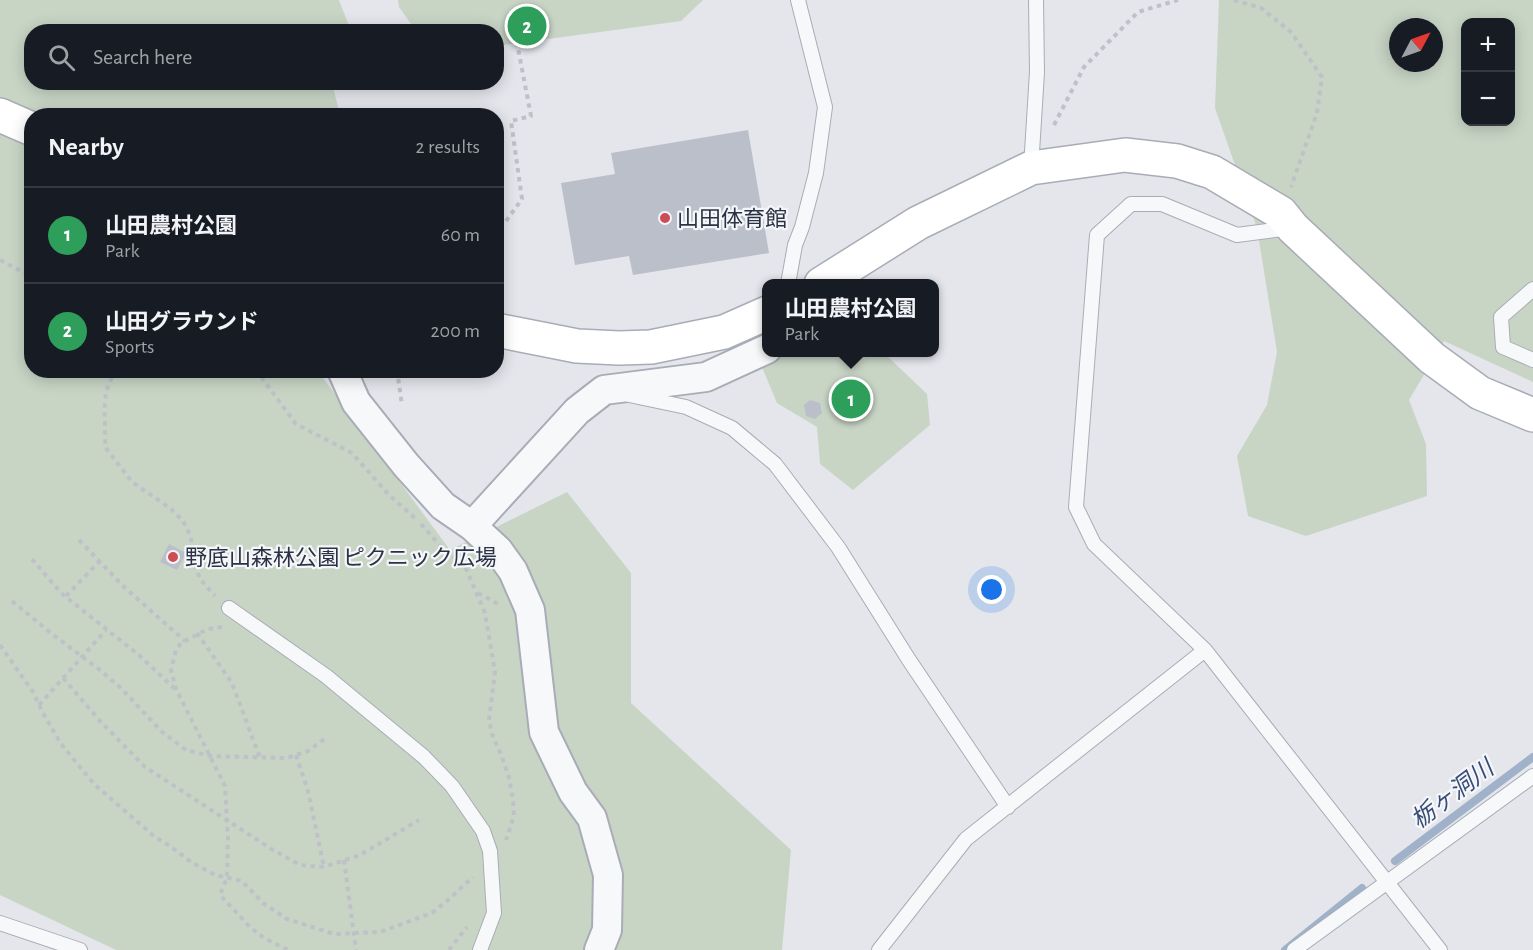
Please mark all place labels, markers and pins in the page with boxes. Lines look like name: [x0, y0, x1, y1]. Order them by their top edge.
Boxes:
pin: 2: [508, 3, 546, 48]
place label: 山田体育館: [677, 207, 787, 230]
marker: 山田体育館: [658, 211, 672, 225]
pin: 1: [832, 376, 870, 422]
place label: 野底山森林公園 ピクニック広場: [185, 546, 497, 569]
marker: 野底山森林公園 ピクニック広場: [166, 550, 180, 564]

